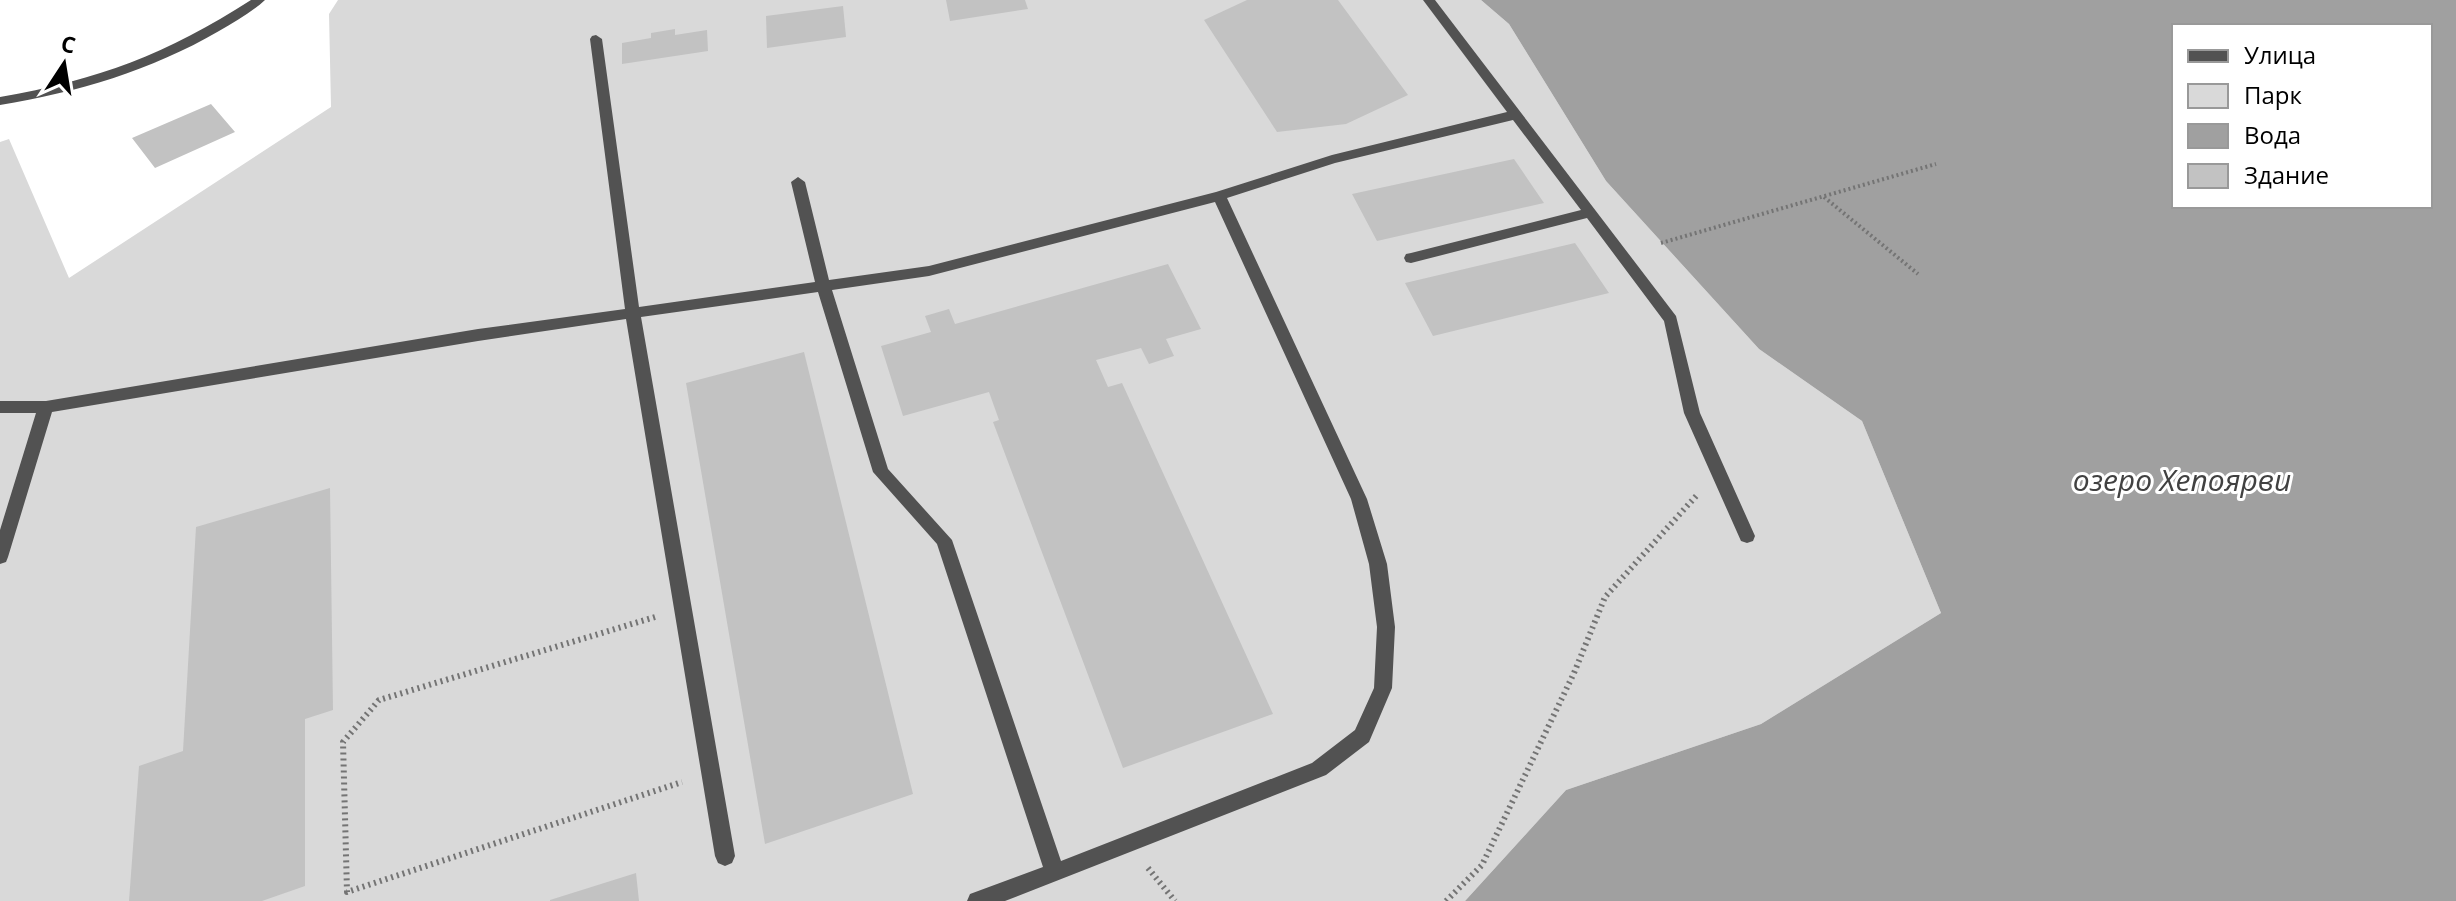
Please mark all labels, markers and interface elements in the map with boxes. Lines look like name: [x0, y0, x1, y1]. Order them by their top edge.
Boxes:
north arrow: [24, 24, 104, 104]
legend: [2172, 24, 2432, 208]
text: С: [58, 27, 78, 60]
text: Улица: [2244, 38, 2316, 71]
text: Парк: [2244, 78, 2302, 111]
text: Вода: [2244, 118, 2301, 151]
text: Здание: [2244, 158, 2329, 191]
water label: озеро Хепоярви: [2073, 459, 2291, 500]

